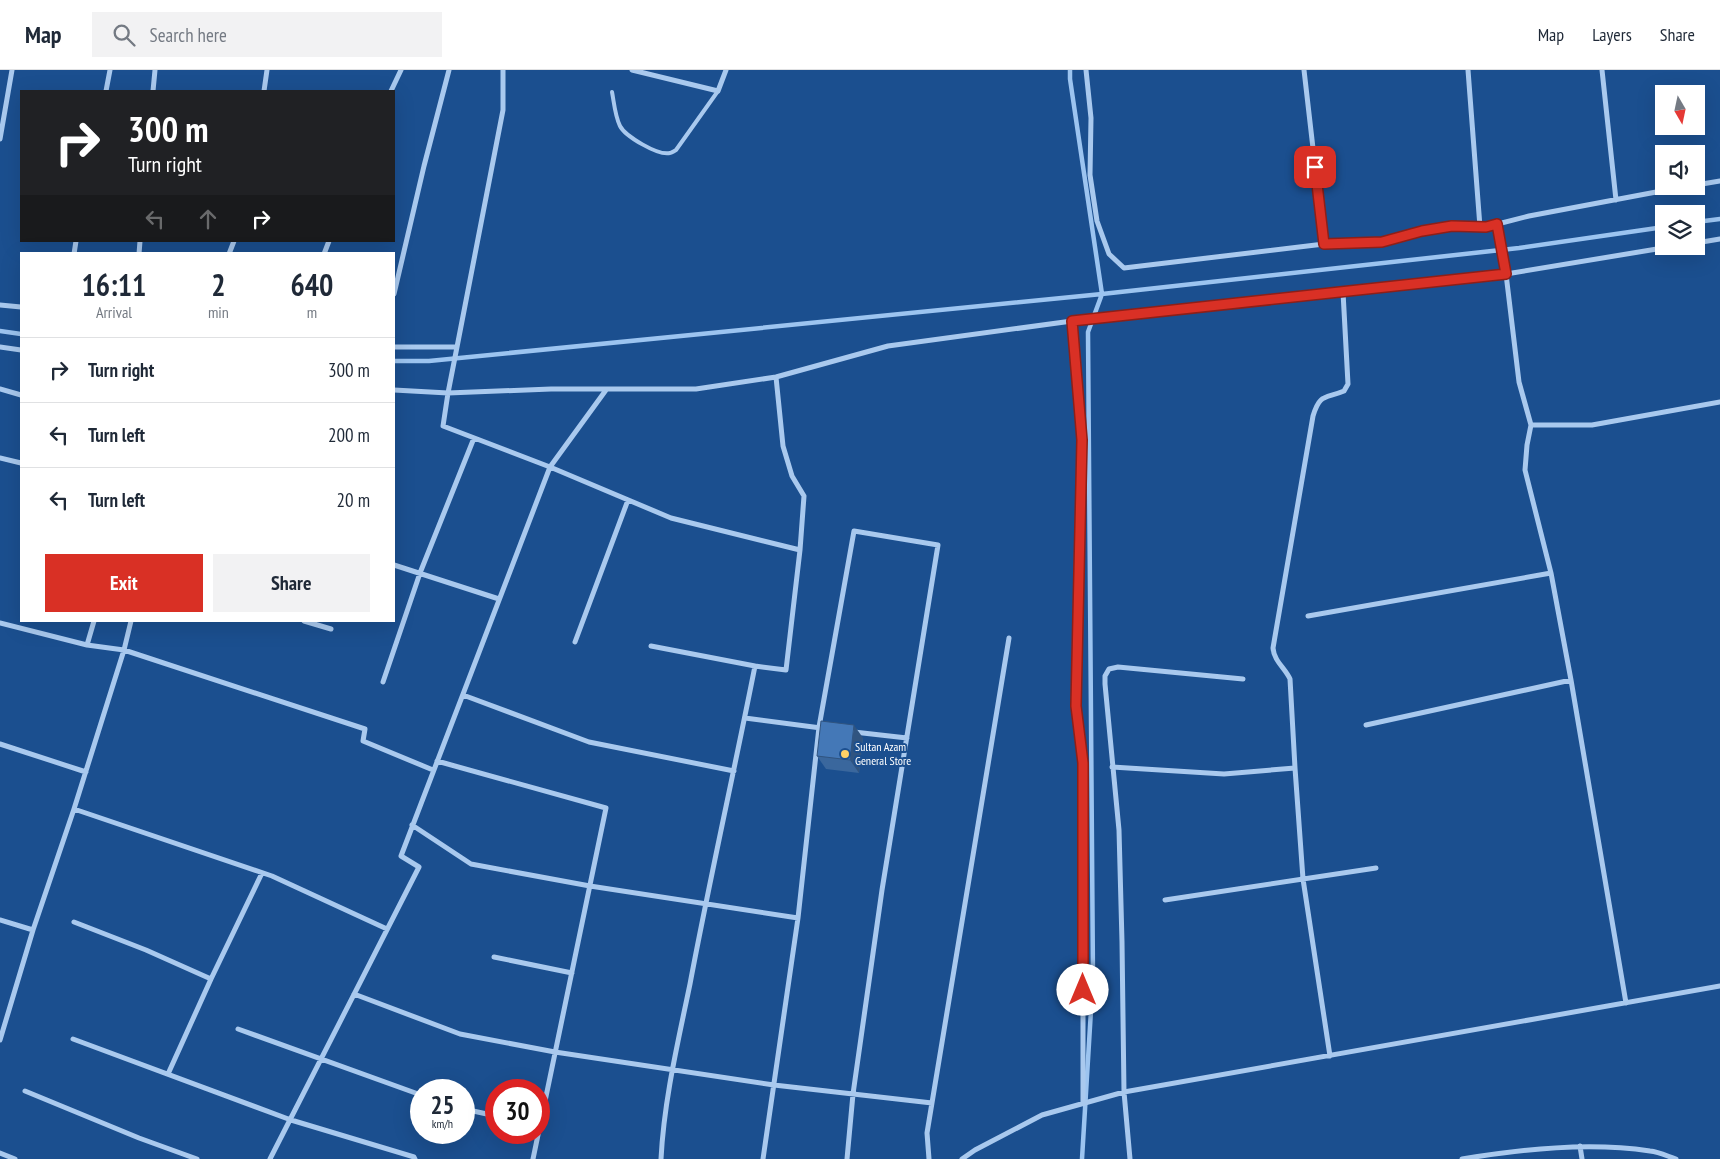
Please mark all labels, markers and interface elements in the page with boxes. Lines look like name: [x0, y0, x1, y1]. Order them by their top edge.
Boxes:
search box: [92, 12, 442, 57]
text: Map: [25, 19, 62, 50]
icon: search: [110, 21, 138, 49]
text: Search here: [150, 23, 227, 47]
text: Map: [1538, 23, 1564, 46]
text: Layers: [1592, 23, 1632, 46]
text: Share: [1660, 23, 1695, 46]
north arrow: [1655, 85, 1705, 135]
map controls: [1655, 85, 1705, 255]
text: 300 m: [128, 106, 209, 152]
icon: right: [45, 110, 110, 175]
button: sound: [1655, 145, 1705, 195]
pin: [1294, 146, 1336, 188]
text: Turn right: [128, 150, 202, 178]
icon: arrive: [1301, 153, 1329, 181]
icon: left: [141, 205, 169, 233]
icon: ahead: [194, 205, 222, 233]
icon: right: [247, 205, 275, 233]
button: layers: [1655, 205, 1705, 255]
text: 16:11: [82, 265, 146, 304]
text: 2: [211, 265, 226, 304]
text: 640: [290, 265, 333, 304]
text: Arrival: [96, 302, 132, 322]
text: min: [208, 302, 229, 322]
text: m: [307, 302, 317, 322]
icon: right: [45, 356, 73, 384]
text: Turn right: [88, 358, 154, 382]
text: 300 m: [328, 358, 370, 382]
icon: left: [45, 421, 73, 449]
text: Turn left: [88, 423, 145, 447]
text: 200 m: [328, 423, 370, 447]
icon: left: [45, 486, 73, 514]
text: Turn left: [88, 488, 145, 512]
text: 20 m: [337, 488, 370, 512]
button: Exit: [45, 554, 203, 612]
button: Share: [213, 554, 370, 612]
place label: Sultan Azam General Store: [855, 739, 911, 768]
marker: Sultan Azam General Store: [839, 748, 851, 760]
position arrow: [1056, 963, 1108, 1015]
speed limit sign: 30: [485, 1079, 550, 1144]
text: 25: [431, 1089, 454, 1121]
text: km/h: [432, 1116, 453, 1131]

